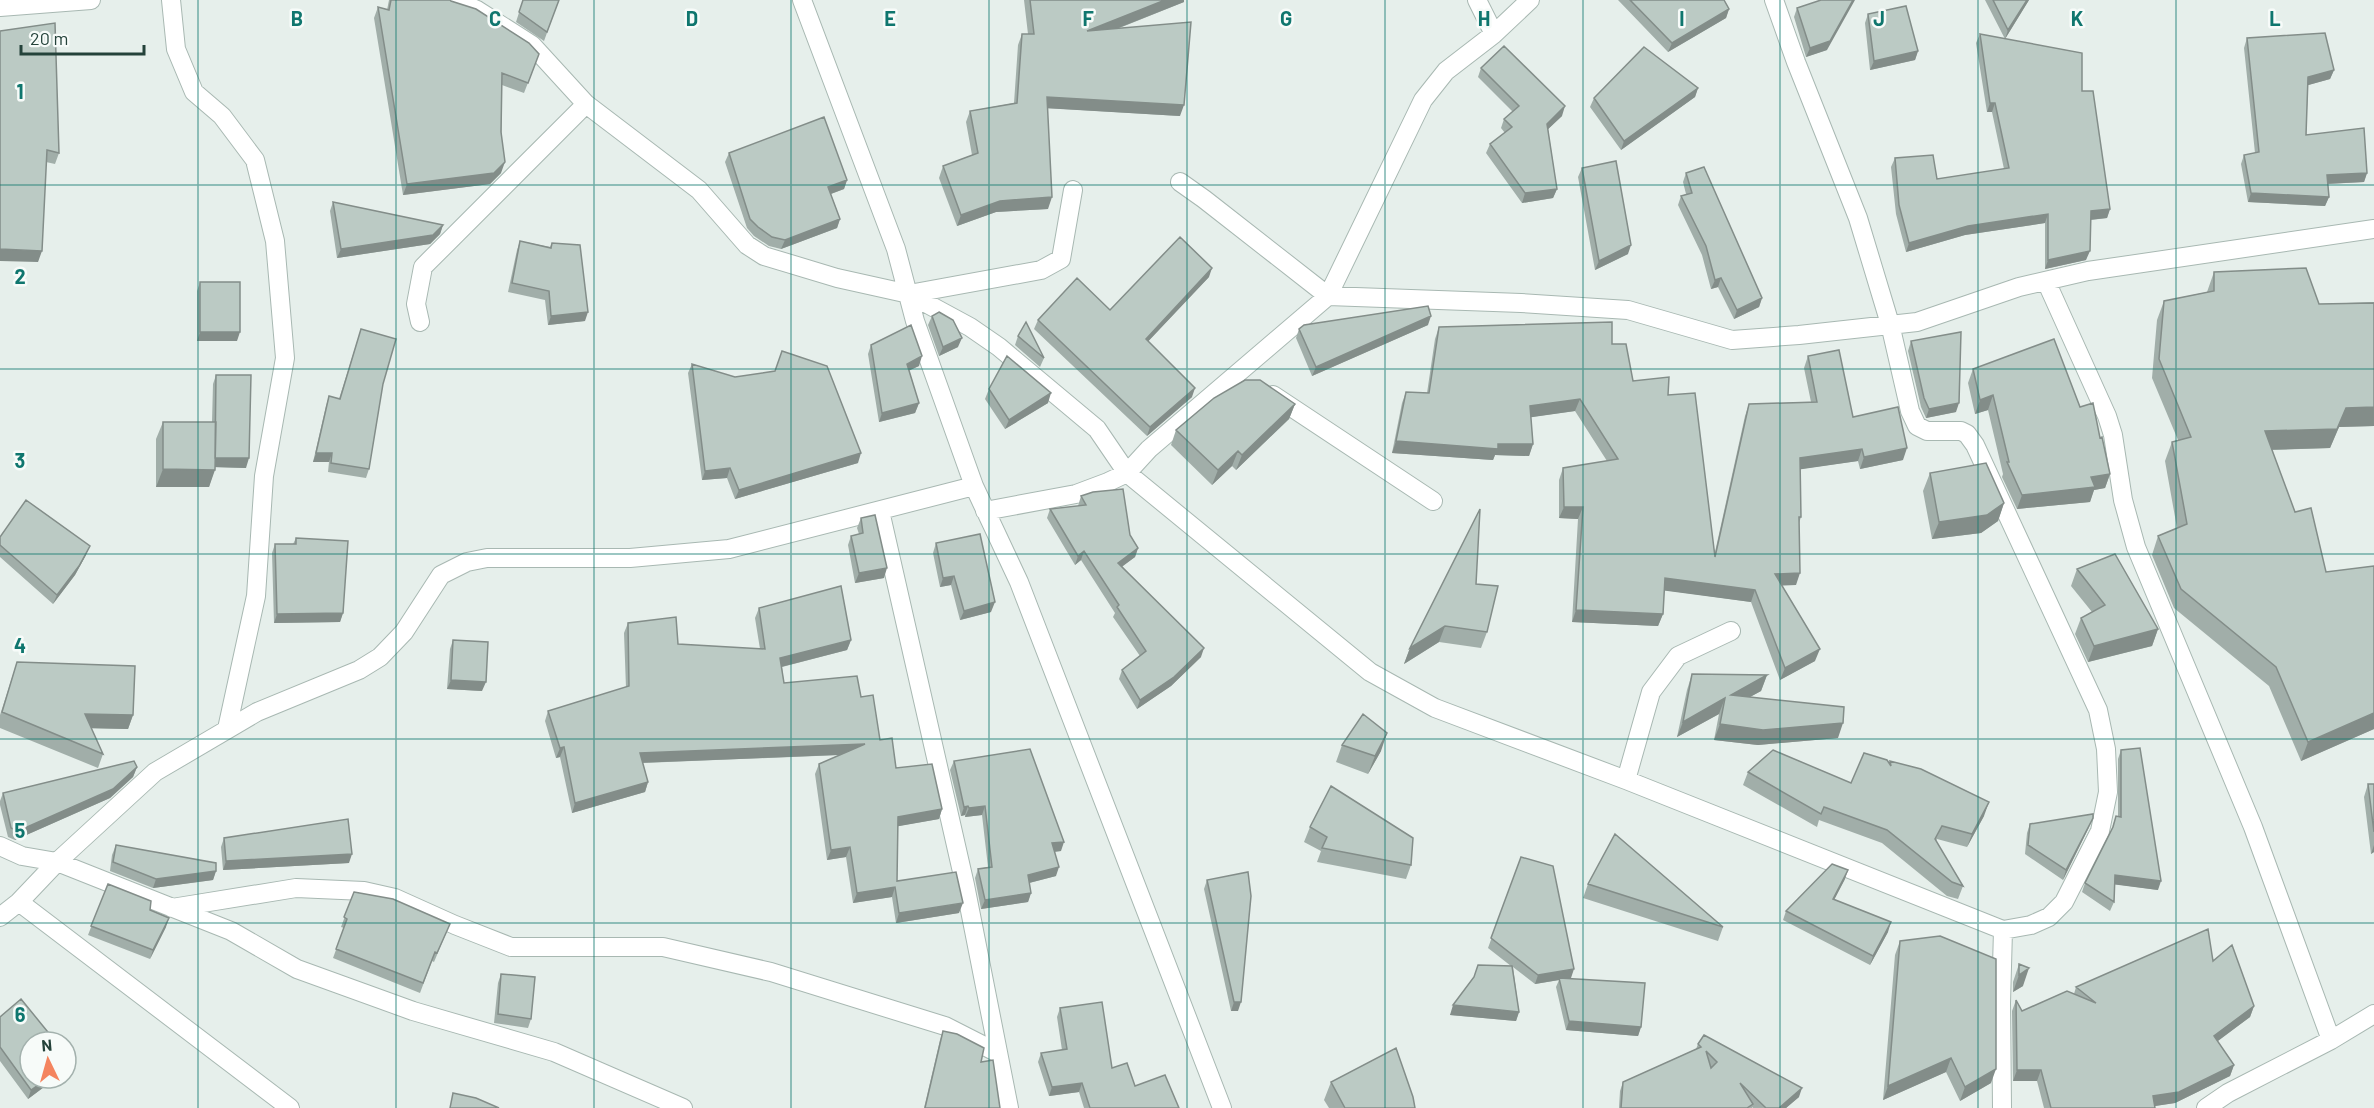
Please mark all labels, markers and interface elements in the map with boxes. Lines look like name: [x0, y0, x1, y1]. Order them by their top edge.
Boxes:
text: B: [291, 6, 303, 30]
text: C: [489, 6, 501, 30]
text: D: [686, 6, 698, 30]
text: E: [884, 6, 896, 30]
text: F: [1082, 6, 1094, 30]
text: G: [1280, 6, 1292, 30]
text: H: [1478, 6, 1490, 30]
text: I: [1679, 6, 1685, 30]
text: J: [1873, 6, 1885, 30]
text: K: [2071, 6, 2084, 30]
text: L: [2269, 6, 2281, 30]
scale bar: [21, 18, 144, 56]
text: 20 m: [30, 27, 68, 49]
text: 1: [16, 79, 24, 103]
text: 2: [14, 264, 26, 288]
text: 3: [15, 448, 25, 472]
text: 4: [14, 633, 26, 657]
text: 5: [15, 818, 26, 842]
text: 6: [15, 1002, 26, 1026]
north arrow: [18, 1030, 78, 1090]
text: N: [41, 1035, 53, 1054]

